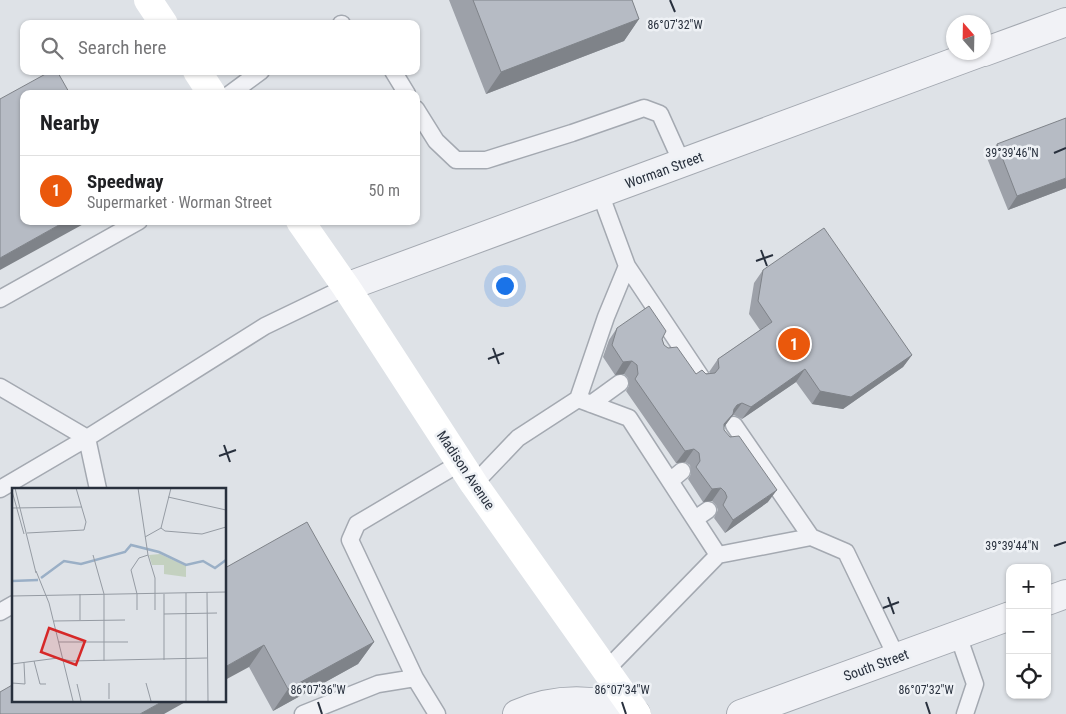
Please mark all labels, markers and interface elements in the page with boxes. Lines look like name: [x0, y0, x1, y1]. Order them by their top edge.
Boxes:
north arrow: [946, 15, 991, 60]
text: 86°07'32"W: [647, 18, 703, 32]
search box: [20, 20, 420, 75]
icon: search: [38, 34, 66, 62]
text: Search here: [78, 36, 166, 59]
text: Nearby: [40, 111, 99, 135]
text: 39°39'46"N: [985, 146, 1039, 160]
street label: Worman Street: [623, 148, 705, 192]
text: Speedway: [87, 170, 164, 193]
text: 1: [52, 181, 60, 200]
text: 50 m: [368, 181, 400, 200]
text: Supermarket · Worman Street: [87, 193, 272, 212]
your location: [492, 273, 518, 299]
pin: 1: [778, 325, 810, 363]
street label: Madison Avenue: [434, 428, 498, 513]
inset map: [12, 488, 226, 702]
text: 39°39'44"N: [985, 539, 1039, 553]
map controls: [1006, 564, 1051, 699]
button: +: [1006, 564, 1051, 609]
button: −: [1006, 609, 1051, 654]
street label: South Street: [841, 646, 911, 684]
button: locate: [1006, 654, 1051, 699]
text: 86°07'36"W: [290, 683, 346, 697]
text: 86°07'34"W: [594, 683, 650, 697]
text: 86°07'32"W: [898, 683, 954, 697]

